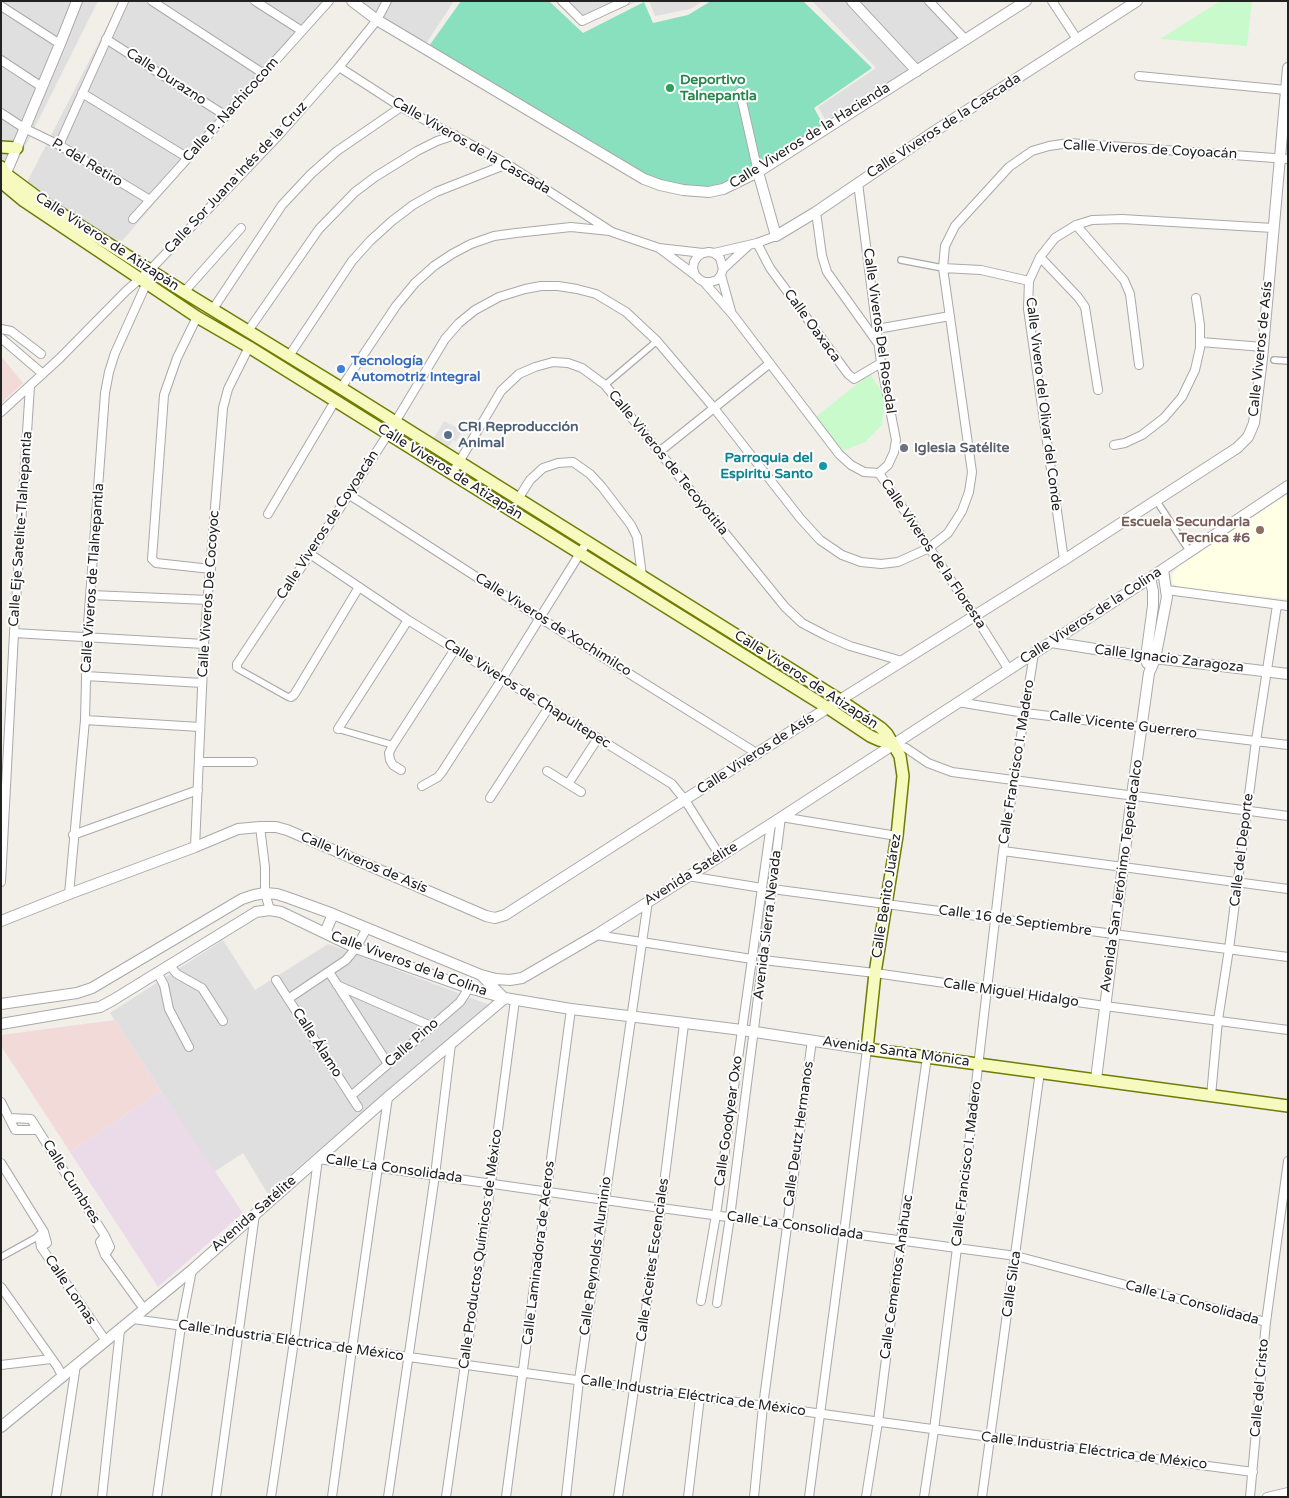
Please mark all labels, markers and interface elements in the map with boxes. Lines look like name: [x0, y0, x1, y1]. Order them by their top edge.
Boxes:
street label: Calle Durazno: [123, 45, 209, 109]
street label: Calle P. Nachicocom: [180, 54, 282, 166]
street label: Calle Viveros de la Cascada: [864, 70, 1024, 182]
place label: Deportivo Talnepantla: [680, 72, 757, 104]
street label: Calle Viveros de la Hacienda: [727, 79, 893, 193]
marker: Deportivo Talnepantla: [664, 82, 676, 94]
street label: Calle Viveros de la Cascada: [389, 94, 553, 198]
street label: Calle Sor Juana Inés de la Cruz: [161, 98, 311, 258]
street label: P. del Retiro: [48, 135, 126, 191]
street label: Calle Viveros de Coyoacán: [1062, 137, 1238, 163]
street label: Calle Viveros de Atizapán: [32, 189, 182, 295]
street label: Calle Viveros Del Rosedal: [859, 247, 899, 415]
street label: Calle Viveros de Asís: [1246, 280, 1276, 418]
street label: Calle Oaxaca: [780, 286, 844, 366]
street label: Calle Vivero del Olivar del Conde: [1022, 296, 1064, 512]
place label: Tecnología Automotriz Integral: [351, 353, 481, 386]
marker: Tecnología Automotriz Integral: [335, 363, 347, 375]
street label: Calle Viveros de Tecoyotitla: [604, 387, 732, 539]
place label: CRI Reproducción Animal: [458, 419, 578, 452]
street label: Calle Viveros de Atizapán: [374, 420, 526, 524]
marker: CRI Reproducción Animal: [442, 429, 454, 441]
street label: Calle Eje Satelite-Tlalnepantla: [6, 431, 36, 627]
place label: Iglesia Satélite: [914, 440, 1009, 456]
marker: Iglesia Satélite: [898, 442, 910, 454]
street label: Calle Viveros de Coyoacán: [273, 447, 383, 603]
place label: Parroquia del Espiritu Santo: [720, 450, 813, 482]
marker: Parroquia del Espiritu Santo: [817, 460, 829, 472]
street label: Calle Viveros de la Floresta: [876, 476, 990, 632]
street label: Calle Viveros de Tlalnepantla: [78, 482, 108, 674]
street label: Calle Viveros De Cocoyoc: [195, 510, 223, 678]
place label: Escuela Secundaria Tecnica #6: [1121, 514, 1250, 546]
marker: Escuela Secundaria Tecnica #6: [1254, 524, 1266, 536]
street label: Calle Viveros de la Colina: [1017, 564, 1165, 668]
street label: Calle Viveros de Xochimilco: [472, 570, 634, 680]
street label: Calle Viveros de Atizapán: [731, 627, 881, 733]
street label: Calle Viveros de Chapultepec: [441, 636, 613, 752]
street label: Calle Ignacio Zaragoza: [1093, 641, 1245, 677]
street label: Calle Francisco I. Madero: [996, 679, 1038, 845]
street label: Calle Vicente Guerrero: [1048, 708, 1198, 742]
street label: Calle Viveros de Asís: [694, 710, 818, 798]
street label: Avenida San Jerónimo Tepetlacalco: [1097, 758, 1147, 994]
street label: Calle del Deporte: [1227, 792, 1257, 908]
street label: Calle Viveros de Asís: [298, 829, 430, 897]
street label: Calle Benito Juárez: [869, 832, 905, 960]
street label: Avenida Satélite: [641, 838, 741, 910]
street label: Avenida Sierra Nevada: [750, 849, 786, 1001]
street label: Calle 16 de Septiembre: [937, 902, 1093, 940]
street label: Calle Viveros de la Colina: [328, 928, 490, 1000]
street label: Calle Miguel Hidalgo: [942, 975, 1080, 1011]
street label: Calle Álamo: [288, 1005, 346, 1081]
street label: Calle Pino: [382, 1015, 442, 1071]
street label: Avenida Santa Mónica: [821, 1033, 971, 1071]
street label: Calle Goodyear Oxo: [712, 1055, 746, 1187]
street label: Calle Deutz Hermanos: [780, 1060, 818, 1208]
street label: Calle Francisco I. Madero: [949, 1080, 985, 1248]
street label: Calle Productos Químicos de México: [456, 1128, 506, 1370]
street label: Calle Cumbres: [39, 1137, 103, 1227]
street label: Calle La Consolidada: [325, 1151, 463, 1187]
street label: Calle Laminadora de Aceros: [519, 1160, 559, 1346]
street label: Avenida Satélite: [208, 1173, 300, 1255]
street label: Calle Reynolds Aluminio: [577, 1175, 615, 1337]
street label: Calle Aceites Escenciales: [633, 1177, 673, 1343]
street label: Calle Cementos Anáhuac: [877, 1194, 917, 1360]
street label: Calle La Consolidada: [726, 1208, 864, 1244]
street label: Calle Silca: [999, 1250, 1025, 1318]
street label: Calle Lomas: [41, 1252, 99, 1328]
street label: Calle La Consolidada: [1123, 1277, 1261, 1329]
street label: Calle Industria Eléctrica de México: [177, 1317, 405, 1365]
street label: Calle del Cristo: [1247, 1338, 1273, 1438]
street label: Calle Industria Eléctrica de México: [579, 1372, 807, 1420]
street label: Calle Industria Eléctrica de México: [980, 1429, 1208, 1473]

